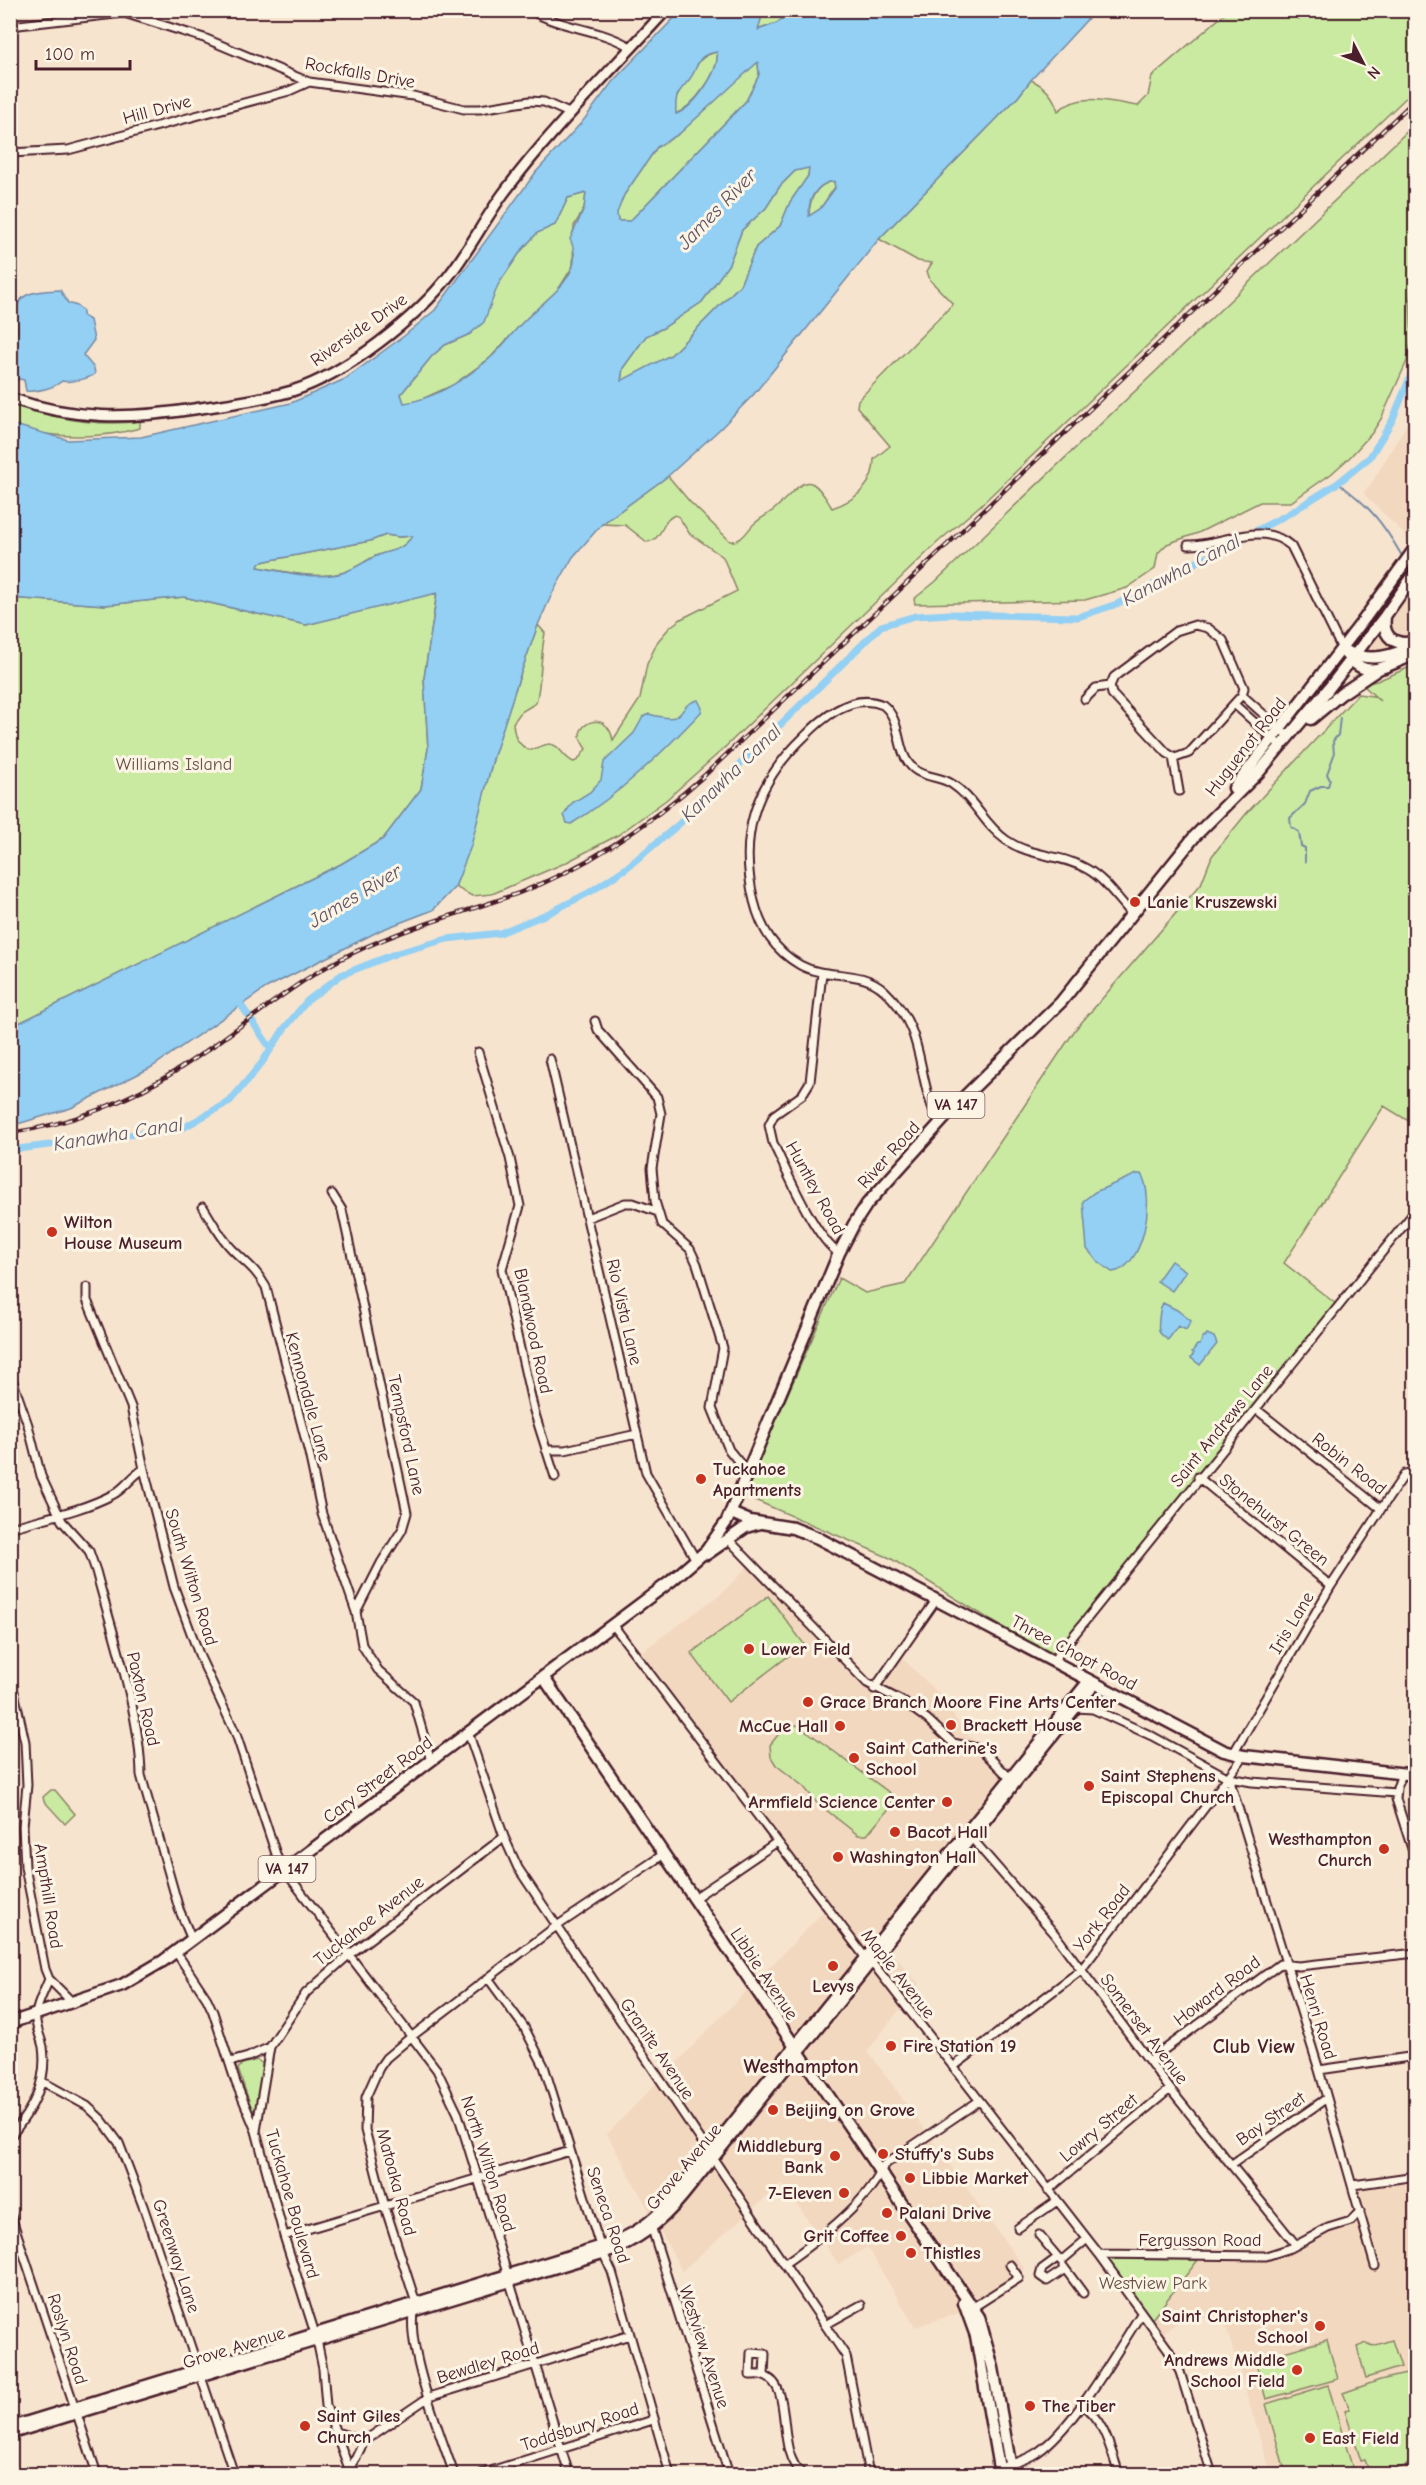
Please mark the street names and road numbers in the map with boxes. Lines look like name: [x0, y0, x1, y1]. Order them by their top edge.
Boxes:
street label: Rockfalls Drive: [303, 53, 417, 93]
street label: Hill Drive: [121, 91, 193, 129]
street label: Riverside Drive: [307, 289, 411, 371]
street label: Huguenot Road: [1201, 694, 1291, 800]
road number: VA 147: [928, 1092, 984, 1118]
street label: River Road: [853, 1117, 925, 1193]
street label: Huntley Road: [781, 1138, 849, 1238]
street label: Rio Vista Lane: [602, 1257, 646, 1367]
street label: Blandwood Road: [509, 1266, 557, 1396]
street label: Kennondale Lane: [281, 1330, 335, 1464]
street label: Saint Andrews Lane: [1166, 1361, 1278, 1491]
street label: Tempsford Lane: [383, 1373, 429, 1497]
street label: Robin Road: [1308, 1428, 1390, 1500]
street label: Stonehurst Green: [1215, 1469, 1333, 1571]
street label: South Wilton Road: [160, 1506, 222, 1648]
street label: Iris Lane: [1265, 1588, 1319, 1658]
street label: Three Chopt Road: [1007, 1611, 1141, 1695]
street label: Paxton Road: [122, 1650, 164, 1748]
street label: Cary Street Road: [319, 1732, 437, 1828]
street label: Ampthill Road: [29, 1842, 67, 1950]
road number: VA 147: [258, 1856, 316, 1882]
street label: Tuckahoe Avenue: [310, 1872, 428, 1970]
street label: York Road: [1069, 1880, 1135, 1956]
street label: Libbie Avenue: [726, 1924, 802, 2024]
street label: Maple Avenue: [857, 1925, 939, 2023]
street label: Howard Road: [1169, 1952, 1265, 2030]
street label: Somerset Avenue: [1096, 1970, 1192, 2088]
street label: Henri Road: [1295, 1972, 1341, 2062]
street label: Granite Avenue: [615, 1994, 699, 2104]
street label: Bay Street: [1232, 2087, 1310, 2150]
street label: Lowry Street: [1056, 2089, 1143, 2167]
street label: North Wilton Road: [456, 2093, 520, 2235]
street label: Grove Avenue: [642, 2120, 726, 2214]
street label: Matoaka Road: [372, 2126, 420, 2238]
street label: Tuckahoe Boulevard: [261, 2127, 323, 2281]
street label: Seneca Road: [582, 2164, 634, 2266]
street label: Greenway Lane: [148, 2196, 204, 2316]
street label: Fergusson Road: [1139, 2230, 1262, 2251]
street label: Westview Avenue: [674, 2283, 734, 2411]
street label: Roslyn Road: [42, 2291, 92, 2387]
street label: Grove Avenue: [180, 2322, 288, 2374]
street label: Bewdley Road: [434, 2337, 542, 2389]
street label: Toddsbury Road: [518, 2398, 642, 2456]

